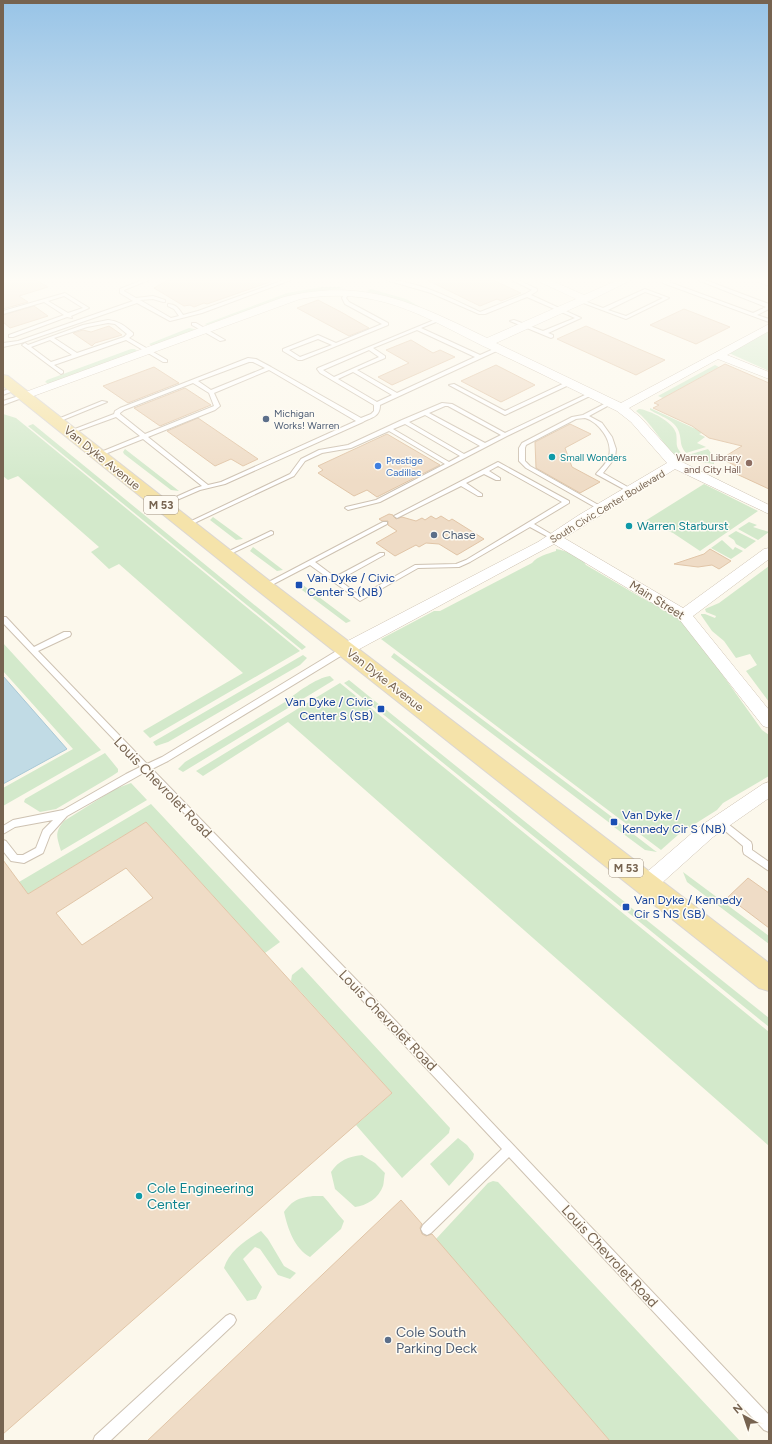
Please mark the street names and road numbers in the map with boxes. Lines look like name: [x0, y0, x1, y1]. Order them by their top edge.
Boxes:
street label: Van Dyke Avenue: [61, 423, 143, 493]
street label: South Civic Center Boulevard: [547, 467, 667, 546]
road number: M 53: [144, 496, 178, 514]
street label: Main Street: [627, 578, 688, 623]
street label: Van Dyke Avenue: [344, 646, 427, 715]
street label: Louis Chevrolet Road: [110, 733, 215, 841]
road number: M 53: [609, 859, 643, 877]
street label: Louis Chevrolet Road: [335, 966, 440, 1074]
street label: Louis Chevrolet Road: [558, 1202, 661, 1311]

